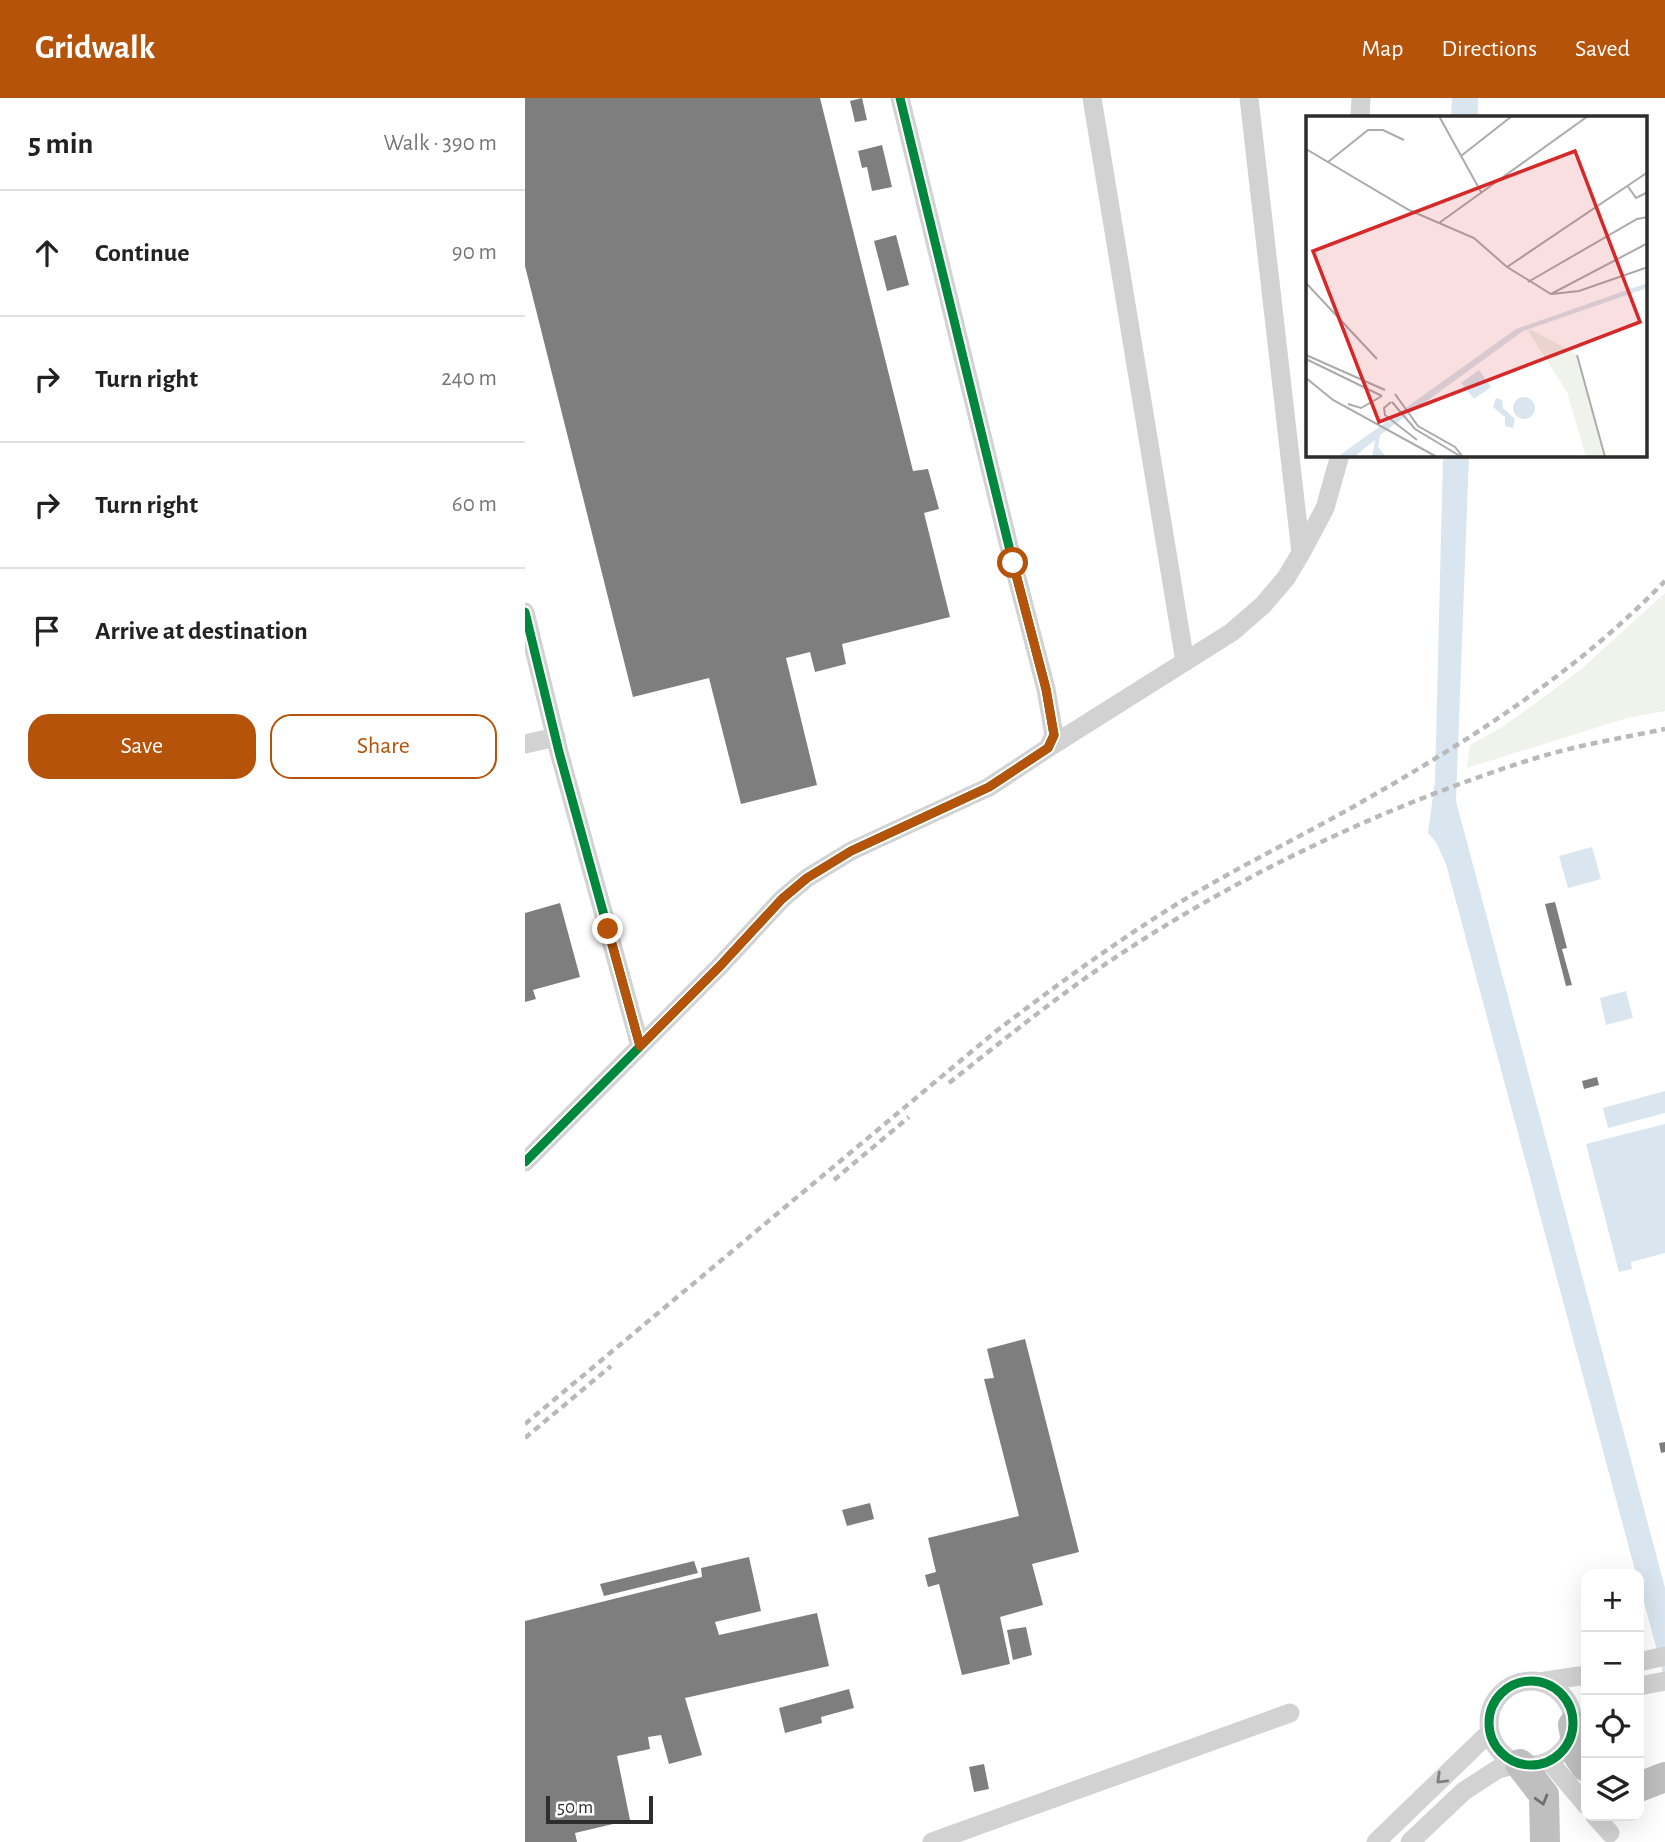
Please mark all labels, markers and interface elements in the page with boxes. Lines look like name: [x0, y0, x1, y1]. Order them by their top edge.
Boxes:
text: Gridwalk: [35, 32, 155, 65]
text: Map: [1361, 37, 1403, 61]
text: Directions: [1441, 37, 1537, 61]
text: Saved: [1575, 37, 1630, 61]
inset map: [1306, 116, 1647, 457]
text: 5 min: [28, 129, 93, 159]
text: Walk · 390 m: [383, 132, 497, 155]
icon: ahead: [28, 234, 66, 272]
text: Continue: [95, 240, 190, 266]
text: 90 m: [452, 241, 497, 264]
icon: right: [28, 360, 66, 398]
text: Turn right: [95, 366, 198, 392]
text: 240 m: [441, 367, 497, 390]
icon: right: [28, 486, 66, 524]
text: Turn right: [95, 492, 198, 518]
text: 60 m: [452, 493, 497, 516]
route start: [997, 547, 1028, 578]
icon: arrive: [28, 612, 66, 650]
text: Arrive at destination: [95, 618, 308, 644]
button: Save: [28, 714, 256, 779]
button: Share: [270, 714, 497, 779]
route end: [592, 913, 623, 944]
map controls: [1581, 1569, 1644, 1821]
button: +: [1581, 1569, 1644, 1632]
button: −: [1581, 1632, 1644, 1695]
button: locate: [1581, 1695, 1644, 1758]
button: layers: [1581, 1758, 1644, 1821]
one-way arrow: [1436, 1770, 1449, 1783]
scale bar: [546, 1793, 653, 1825]
one-way arrow: [1534, 1794, 1548, 1806]
text: 50 m: [557, 1798, 593, 1817]

